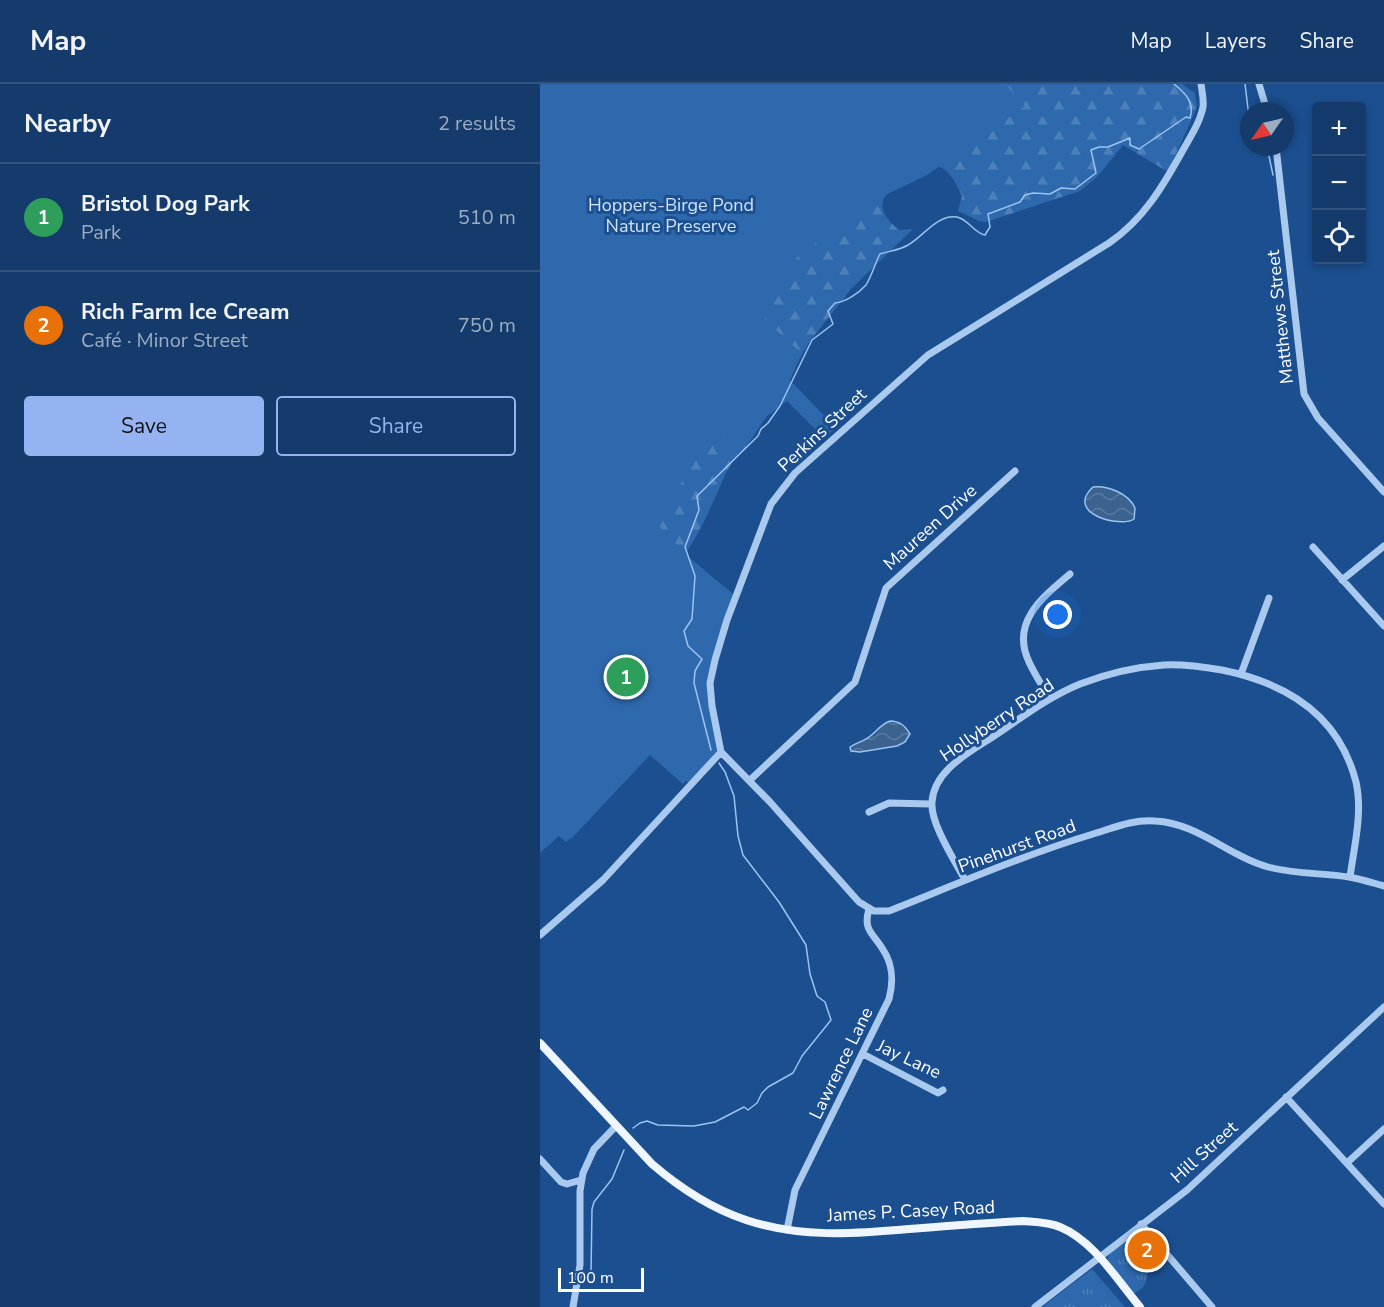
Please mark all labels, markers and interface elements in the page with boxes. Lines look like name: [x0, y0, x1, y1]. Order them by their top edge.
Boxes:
text: Map: [30, 22, 86, 60]
text: Map: [1130, 27, 1172, 55]
text: Layers: [1205, 27, 1266, 55]
text: Share: [1299, 27, 1354, 55]
north arrow: [1240, 102, 1294, 156]
map controls: [1312, 102, 1366, 264]
button: +: [1312, 102, 1366, 156]
text: Nearby: [24, 106, 111, 141]
text: 2 results: [438, 110, 516, 137]
button: −: [1312, 156, 1366, 210]
text: Bristol Dog Park: [81, 189, 250, 219]
park label: Hoppers-Birge Pond Nature Preserve: [588, 193, 754, 238]
text: 1: [38, 204, 50, 231]
text: 510 m: [458, 204, 516, 231]
button: locate: [1312, 210, 1366, 264]
text: Park: [81, 219, 121, 246]
street label: Matthews Street: [1261, 248, 1299, 385]
text: Rich Farm Ice Cream: [81, 297, 290, 327]
text: 2: [38, 312, 50, 339]
text: 750 m: [458, 312, 516, 339]
text: Café · Minor Street: [81, 327, 248, 354]
street label: Perkins Street: [773, 382, 872, 477]
button: Save: [24, 396, 264, 456]
button: Share: [276, 396, 516, 456]
street label: Maureen Drive: [878, 479, 982, 575]
your location: [1043, 600, 1072, 629]
pin: 1: [606, 654, 646, 700]
street label: Hollyberry Road: [935, 673, 1059, 767]
street label: Pinehurst Road: [955, 814, 1079, 878]
street label: Lawrence Lane: [803, 1003, 879, 1123]
street label: Jay Lane: [872, 1033, 945, 1084]
street label: Hill Street: [1165, 1115, 1243, 1188]
street label: James P. Casey Road: [825, 1195, 996, 1227]
pin: 2: [1128, 1228, 1166, 1272]
scale bar: [558, 1265, 644, 1292]
text: 100 m: [567, 1267, 614, 1289]

